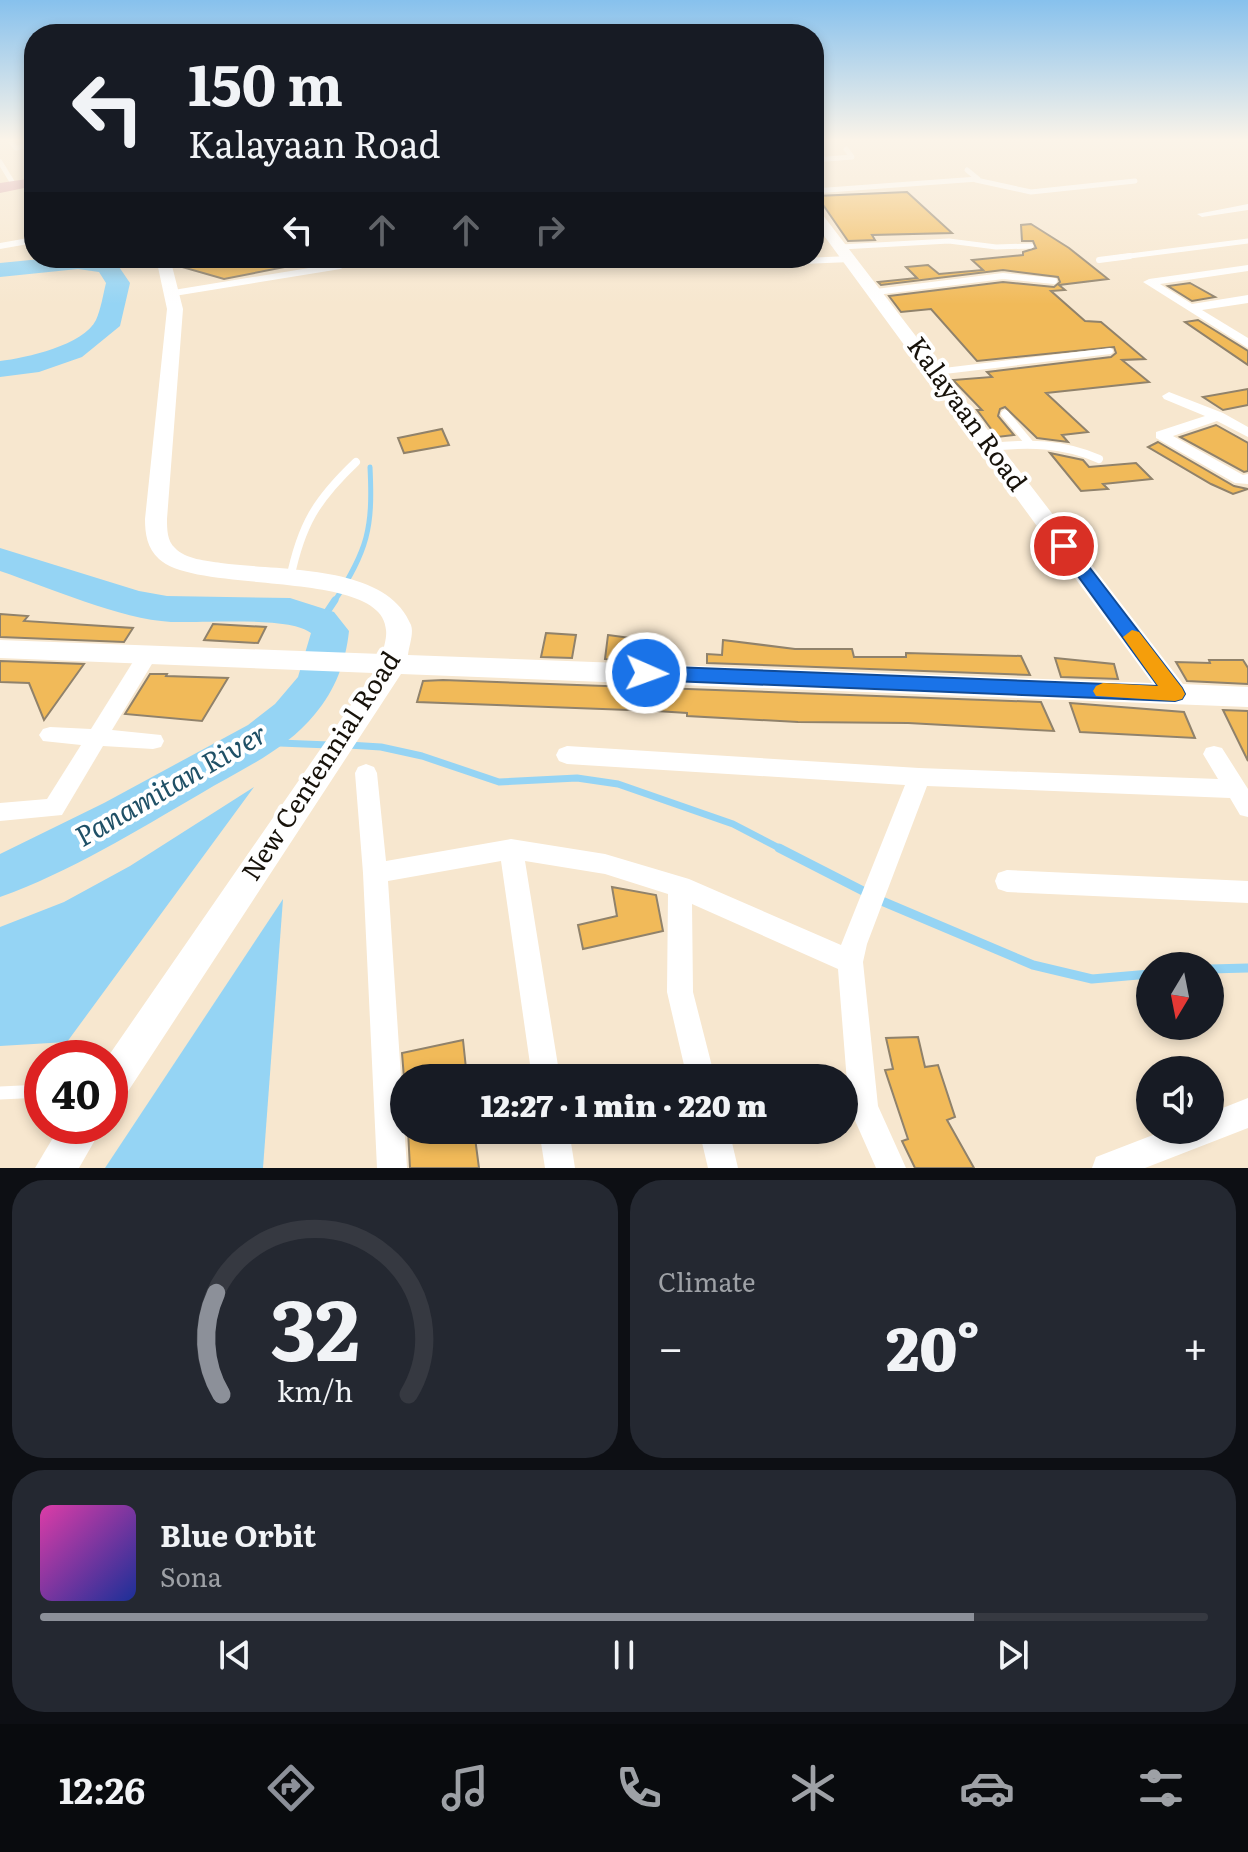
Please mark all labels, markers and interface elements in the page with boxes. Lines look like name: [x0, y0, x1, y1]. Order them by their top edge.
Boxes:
text: 150 m: [188, 40, 343, 123]
icon: left: [56, 56, 160, 160]
text: Kalayaan Road: [188, 116, 441, 169]
icon: left: [276, 208, 320, 252]
icon: ahead: [360, 208, 404, 252]
icon: ahead: [444, 208, 488, 252]
icon: right: [528, 208, 572, 252]
street label: Kalayaan Road: [900, 327, 1038, 498]
pin: [1030, 512, 1098, 580]
icon: arrive: [1042, 524, 1086, 568]
position arrow: [604, 631, 688, 715]
street label: New Centennial Road: [230, 642, 408, 887]
water label: Panamitan River: [66, 711, 274, 855]
north arrow: [1136, 952, 1224, 1040]
map controls: [1136, 952, 1224, 1144]
speed limit sign: 40: [24, 1040, 128, 1144]
button: sound: [1136, 1056, 1224, 1144]
text: 12:27 · 1 min · 220 m: [481, 1082, 767, 1126]
text: Climate: [658, 1261, 756, 1300]
text: 32: [270, 1263, 360, 1387]
text: 20°: [886, 1300, 980, 1389]
text: −: [658, 1312, 684, 1378]
text: +: [1182, 1312, 1208, 1378]
text: km/h: [277, 1368, 353, 1411]
text: Blue Orbit: [160, 1512, 316, 1556]
text: Sona: [160, 1556, 222, 1595]
icon: previous: [213, 1633, 257, 1677]
icon: pause: [602, 1633, 646, 1677]
icon: next: [991, 1633, 1035, 1677]
icon: directions: [263, 1760, 319, 1816]
icon: music: [437, 1760, 493, 1816]
icon: phone: [611, 1760, 667, 1816]
icon: climate: [785, 1760, 841, 1816]
icon: car: [959, 1760, 1015, 1816]
icon: filters: [1133, 1760, 1189, 1816]
text: 12:26: [59, 1762, 145, 1815]

